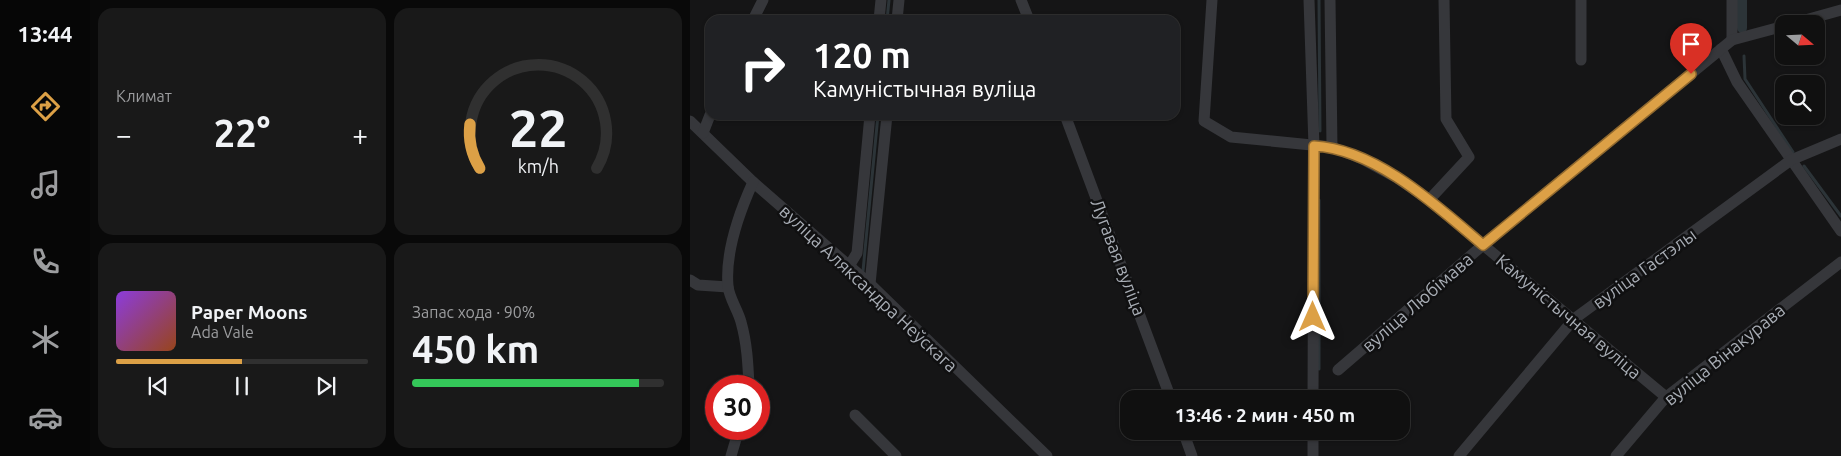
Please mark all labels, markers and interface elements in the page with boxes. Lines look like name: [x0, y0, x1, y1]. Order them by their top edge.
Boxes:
north arrow: [1775, 15, 1825, 65]
map controls: [1775, 15, 1825, 125]
text: 13:44: [17, 21, 73, 46]
pin: [1670, 23, 1712, 74]
icon: arrive: [1677, 30, 1705, 58]
icon: right: [730, 35, 795, 100]
text: 120 m: [813, 35, 911, 75]
button: search: [1775, 75, 1825, 125]
text: Камуністычная вуліца: [813, 76, 1036, 101]
text: Климат: [116, 87, 172, 105]
icon: directions: [28, 89, 63, 124]
text: 22: [509, 99, 567, 157]
text: 22°: [214, 112, 270, 154]
text: −: [116, 119, 132, 150]
text: +: [352, 119, 368, 150]
text: km/h: [517, 156, 559, 176]
icon: music: [28, 167, 63, 202]
street label: Лугавая вуліца: [1088, 196, 1150, 318]
street label: вуліца Аляксандра Неўскага: [776, 200, 962, 376]
street label: вуліца Гастэлы: [1588, 224, 1700, 312]
icon: phone: [28, 244, 63, 279]
street label: вуліца Любімава: [1358, 248, 1476, 356]
street label: Камуністычная вуліца: [1493, 250, 1645, 382]
position arrow: [1286, 290, 1338, 342]
street label: вуліца Вінакурава: [1660, 299, 1788, 409]
text: Paper Moons: [191, 301, 308, 323]
text: Запас хода · 90%: [412, 303, 535, 321]
icon: climate: [28, 322, 63, 357]
text: Ada Vale: [191, 323, 254, 341]
text: 450 km: [412, 328, 539, 370]
icon: previous: [144, 372, 172, 400]
icon: pause: [228, 372, 256, 400]
icon: next: [312, 372, 340, 400]
speed limit sign: 30: [705, 375, 770, 440]
icon: car: [28, 400, 63, 435]
text: 13:46 · 2 мин · 450 m: [1175, 404, 1355, 426]

